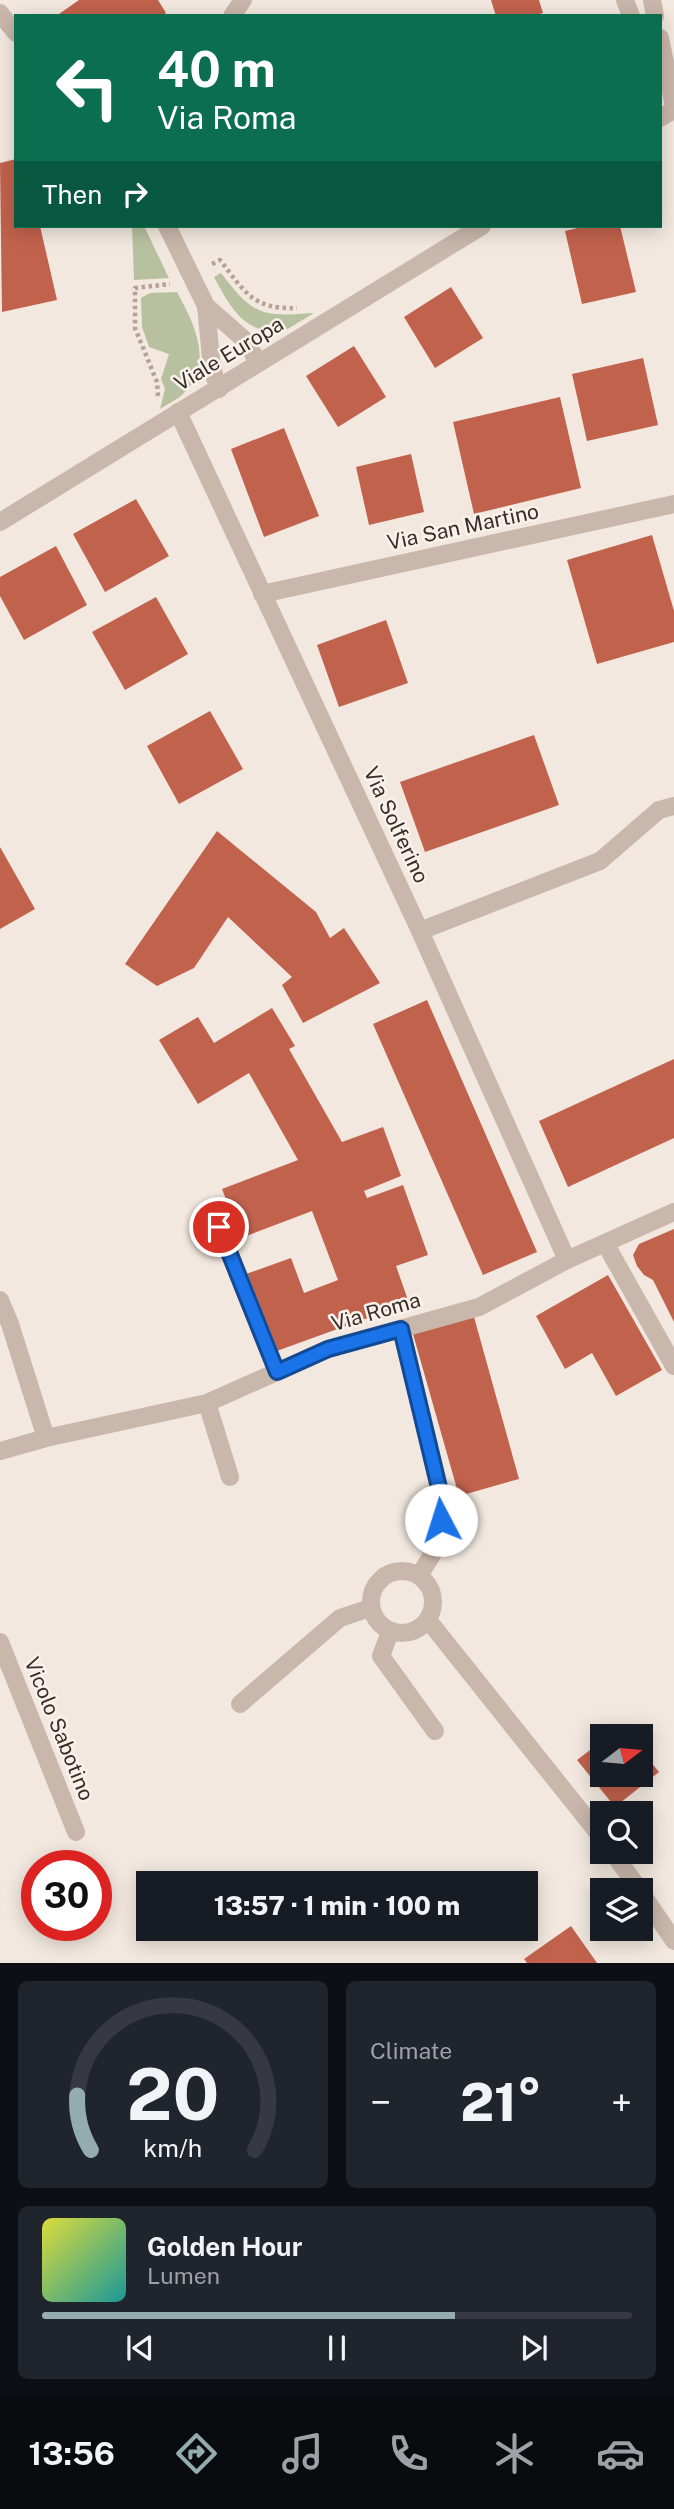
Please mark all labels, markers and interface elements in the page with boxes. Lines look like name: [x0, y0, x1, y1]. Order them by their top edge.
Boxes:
text: 40 m: [157, 40, 276, 98]
icon: left: [42, 42, 133, 133]
text: Via Roma: [157, 99, 296, 136]
icon: right: [116, 175, 154, 213]
text: Then: [42, 179, 102, 210]
street label: Viale Europa: [170, 311, 288, 396]
street label: Via San Martino: [385, 498, 541, 555]
street label: Via Solferino: [359, 763, 434, 887]
pin: [189, 1197, 249, 1257]
icon: arrive: [200, 1208, 238, 1246]
street label: Via Roma: [328, 1287, 423, 1336]
position arrow: [404, 1483, 478, 1557]
street label: Vicolo Sabotino: [19, 1654, 100, 1804]
north arrow: [590, 1724, 653, 1787]
map controls: [590, 1724, 653, 1941]
button: search: [590, 1801, 653, 1864]
speed limit sign: 30: [21, 1850, 112, 1941]
button: layers: [590, 1878, 653, 1941]
text: 13:57 · 1 min · 100 m: [214, 1890, 460, 1921]
text: Climate: [370, 2037, 452, 2064]
text: 20: [126, 2052, 220, 2137]
text: 21°: [460, 2072, 542, 2133]
text: −: [370, 2080, 391, 2125]
text: +: [611, 2080, 632, 2125]
text: km/h: [144, 2133, 202, 2163]
text: Golden Hour: [147, 2231, 302, 2262]
text: Lumen: [147, 2262, 220, 2289]
icon: previous: [121, 2329, 159, 2367]
icon: pause: [318, 2329, 356, 2367]
icon: next: [515, 2329, 553, 2367]
icon: directions: [172, 2429, 221, 2478]
icon: music: [278, 2429, 327, 2478]
icon: phone: [384, 2429, 433, 2478]
icon: climate: [490, 2429, 539, 2478]
icon: car: [596, 2429, 645, 2478]
text: 13:56: [29, 2435, 115, 2472]

